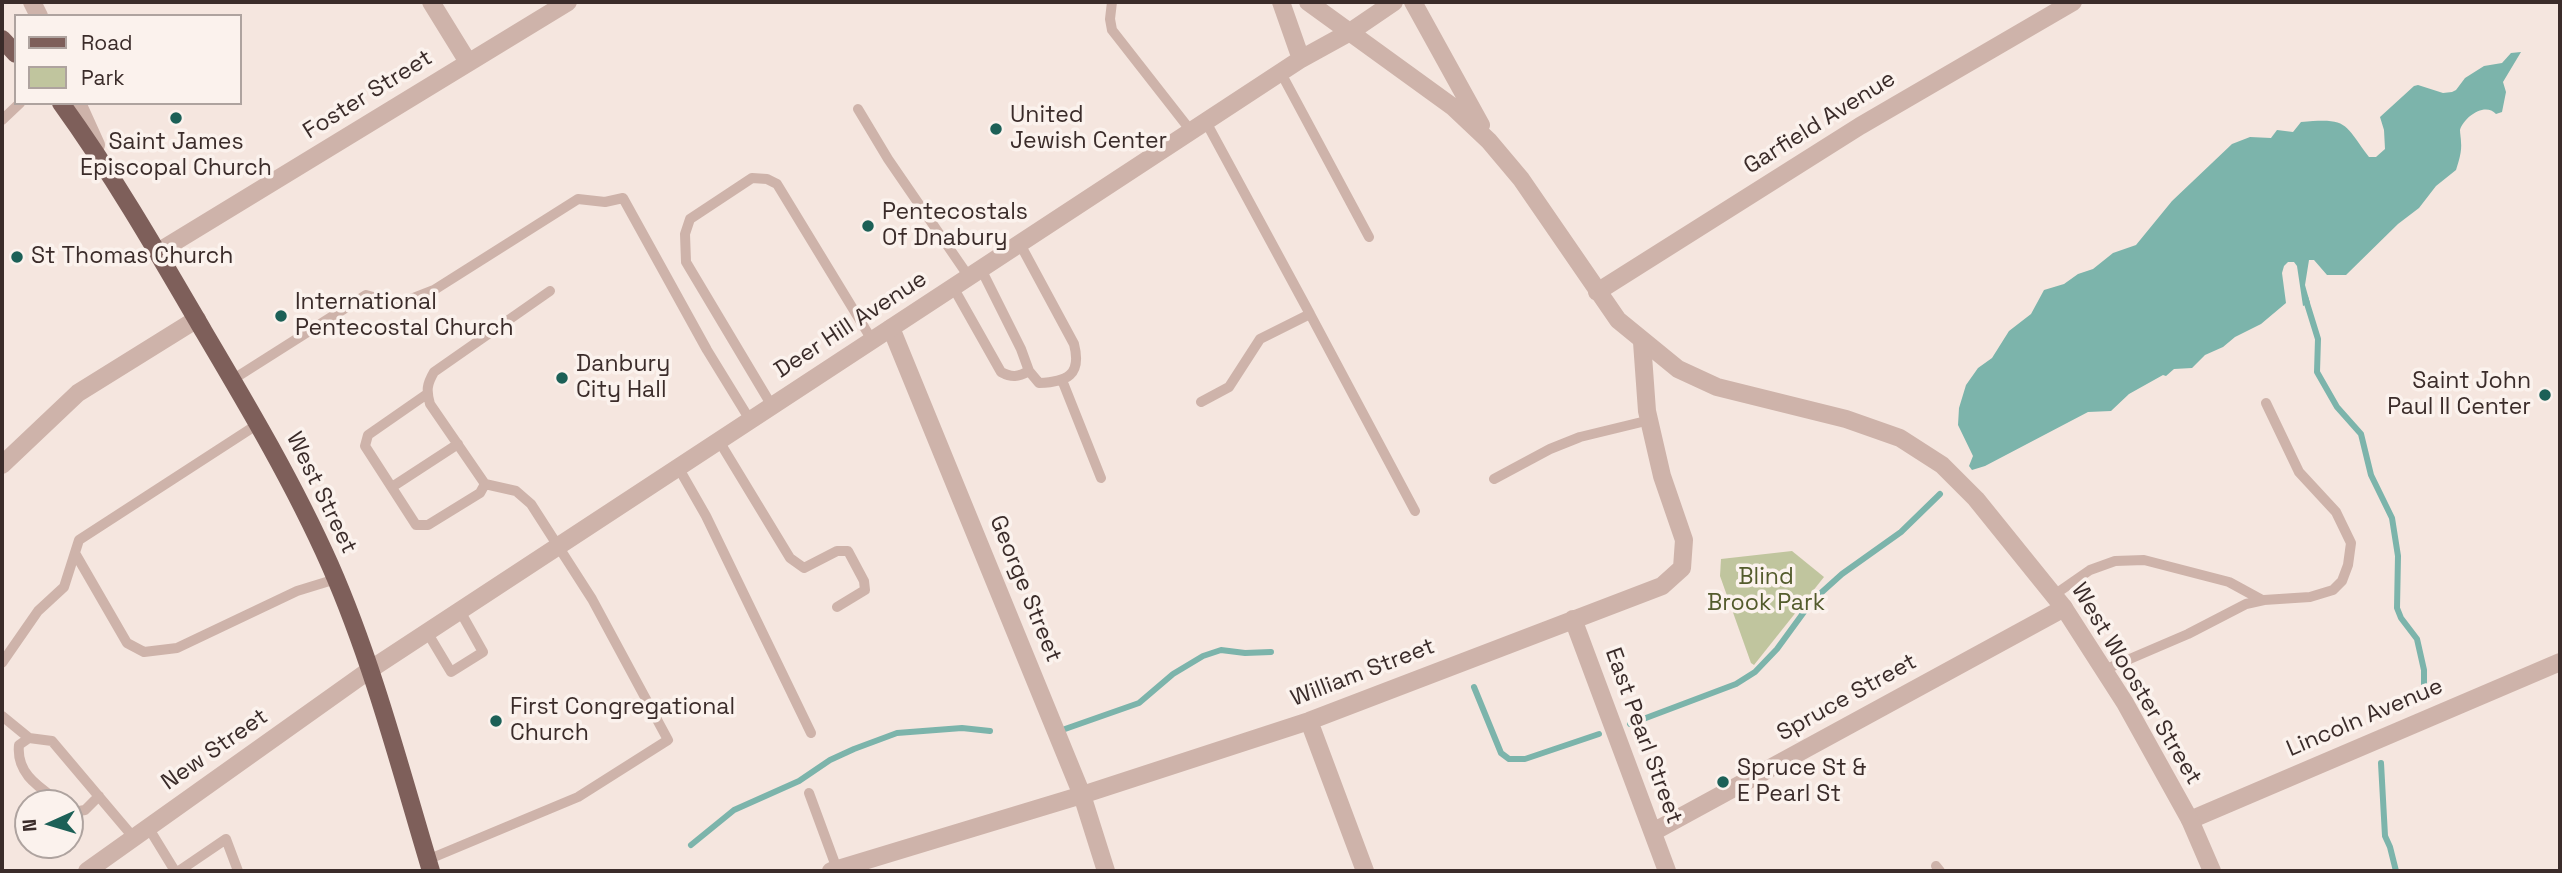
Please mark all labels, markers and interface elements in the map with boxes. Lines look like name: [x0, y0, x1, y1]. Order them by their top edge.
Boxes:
legend: [14, 14, 242, 105]
text: Road: [81, 29, 133, 56]
street label: Foster Street: [298, 44, 438, 146]
text: Park: [81, 64, 125, 91]
street label: Garfield Avenue: [1739, 65, 1901, 181]
place label: United Jewish Center: [1010, 102, 1167, 156]
marker: Saint James Episcopal Church: [168, 110, 184, 126]
marker: United Jewish Center: [988, 121, 1004, 137]
place label: Saint James Episcopal Church: [80, 129, 272, 183]
place label: Pentecostals Of Dnabury: [882, 199, 1028, 253]
marker: Pentecostals Of Dnabury: [860, 218, 876, 234]
place label: St Thomas Church: [31, 243, 233, 271]
marker: St Thomas Church: [9, 249, 25, 265]
street label: Deer Hill Avenue: [770, 265, 932, 385]
place label: International Pentecostal Church: [295, 289, 514, 343]
marker: International Pentecostal Church: [273, 308, 289, 324]
place label: Danbury City Hall: [576, 351, 670, 405]
place label: Saint John Paul II Center: [2387, 368, 2531, 422]
marker: Danbury City Hall: [554, 370, 570, 386]
marker: Saint John Paul II Center: [2537, 387, 2553, 403]
street label: West Street: [280, 428, 362, 558]
street label: George Street: [983, 512, 1067, 666]
park label: Blind Brook Park: [1707, 564, 1825, 618]
street label: West Wooster Street: [2065, 578, 2207, 790]
street label: William Street: [1287, 633, 1439, 713]
street label: East Pearl Street: [1598, 644, 1688, 828]
street label: Spruce Street: [1772, 648, 1922, 748]
street label: Lincoln Avenue: [2283, 673, 2447, 763]
place label: First Congregational Church: [510, 694, 735, 748]
street label: New Street: [157, 703, 273, 797]
marker: First Congregational Church: [488, 713, 504, 729]
place label: Spruce St & E Pearl St: [1737, 755, 1866, 809]
marker: Spruce St & E Pearl St: [1715, 774, 1731, 790]
north arrow: [14, 789, 84, 859]
text: N: [17, 818, 42, 833]

